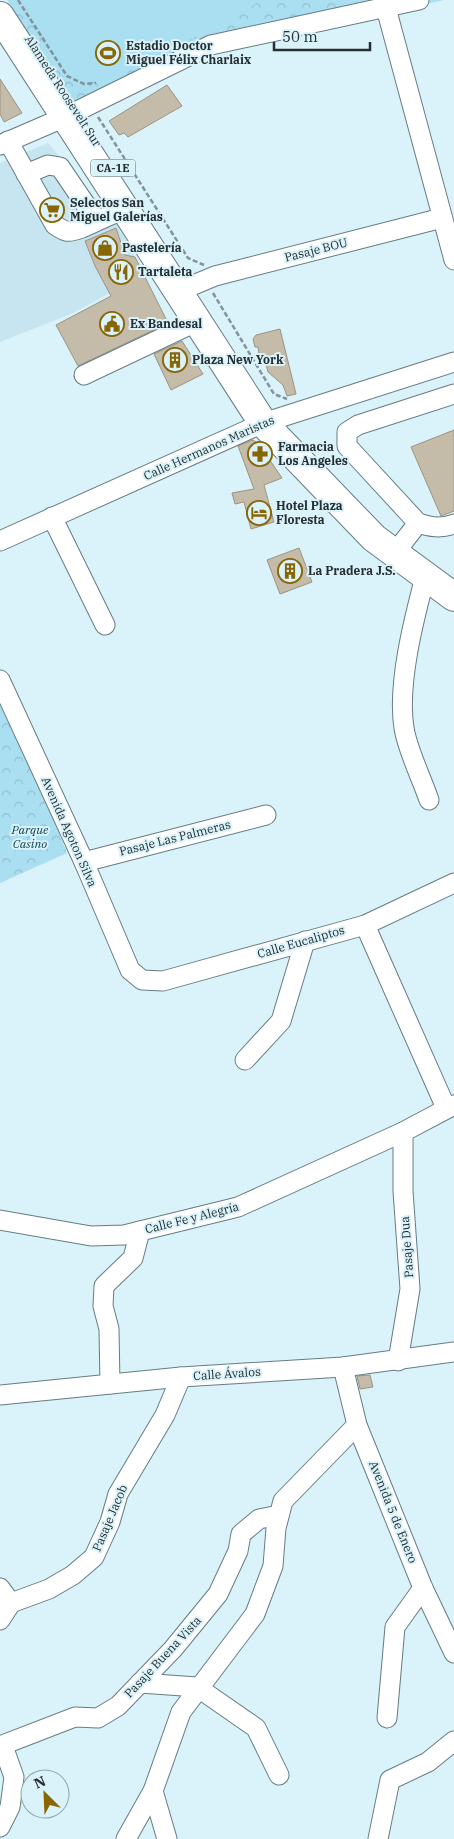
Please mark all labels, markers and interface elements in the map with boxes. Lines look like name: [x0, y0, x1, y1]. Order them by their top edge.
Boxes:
scale bar: [274, 20, 370, 52]
text: 50 m: [282, 27, 318, 46]
street label: Alameda Roosevelt Sur: [22, 32, 105, 150]
place label: Estadio Doctor Miguel Félix Charlaix: [126, 38, 251, 67]
sports icon: Estadio Doctor Miguel Félix Charlaix: [95, 40, 121, 66]
road number: CA-1E: [90, 160, 136, 177]
place label: Selectos San Miguel Galerías: [70, 195, 163, 224]
supermarket icon: Selectos San Miguel Galerías: [39, 197, 65, 223]
street label: Pasaje BOU: [283, 234, 349, 265]
shop icon: Pastelería: [92, 235, 118, 261]
place label: Pastelería: [122, 240, 182, 255]
restaurant icon: Tartaleta: [108, 259, 134, 285]
place label: Tartaleta: [138, 264, 192, 279]
public building icon: Ex Bandesal: [99, 311, 125, 337]
place label: Ex Bandesal: [130, 316, 202, 331]
building icon: Plaza New York: [162, 347, 188, 373]
place label: Plaza New York: [192, 352, 284, 367]
street label: Calle Hermanos Maristas: [141, 412, 277, 483]
place label: Farmacia Los Angeles: [278, 439, 348, 468]
pharmacy icon: Farmacia Los Angeles: [247, 441, 273, 467]
place label: Hotel Plaza Floresta: [276, 498, 343, 527]
hotel icon: Hotel Plaza Floresta: [246, 500, 272, 526]
building icon: La Pradera J.S.: [277, 558, 303, 584]
place label: La Pradera J.S.: [308, 563, 396, 578]
street label: Avenida Agoton Silva: [38, 774, 101, 890]
street label: Pasaje Las Palmeras: [118, 816, 232, 859]
park label: Parque Casino: [11, 822, 49, 851]
street label: Calle Eucaliptos: [256, 922, 346, 961]
street label: Calle Fe y Alegría: [143, 1198, 241, 1236]
street label: Pasaje Dua: [397, 1215, 416, 1278]
street label: Calle Ávalos: [193, 1364, 261, 1383]
street label: Avenida 5 de Enero: [366, 1458, 421, 1565]
street label: Pasaje Jacob: [89, 1482, 130, 1553]
street label: Pasaje Buena Vista: [121, 1612, 205, 1701]
north arrow: [20, 1769, 70, 1819]
text: N: [31, 1772, 48, 1793]

